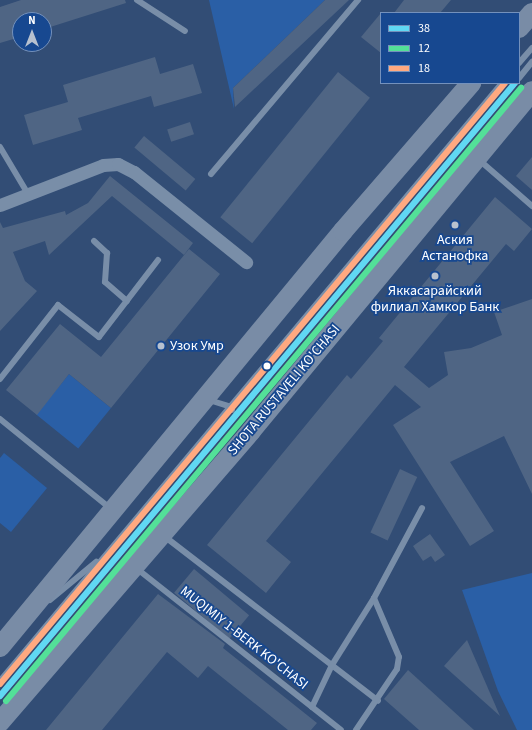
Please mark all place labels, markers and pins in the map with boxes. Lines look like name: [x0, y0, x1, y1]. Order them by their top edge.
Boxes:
marker: Аския Астанофка: [450, 220, 460, 230]
place label: Аския Астанофка: [422, 232, 488, 264]
marker: Яккасарайский филиал Хамкор Банк: [430, 271, 440, 281]
place label: Яккасарайский филиал Хамкор Банк: [371, 283, 499, 316]
place label: Узок Умр: [170, 338, 224, 354]
marker: Узок Умр: [155, 340, 167, 352]
unlabelled marker: [262, 361, 272, 371]

